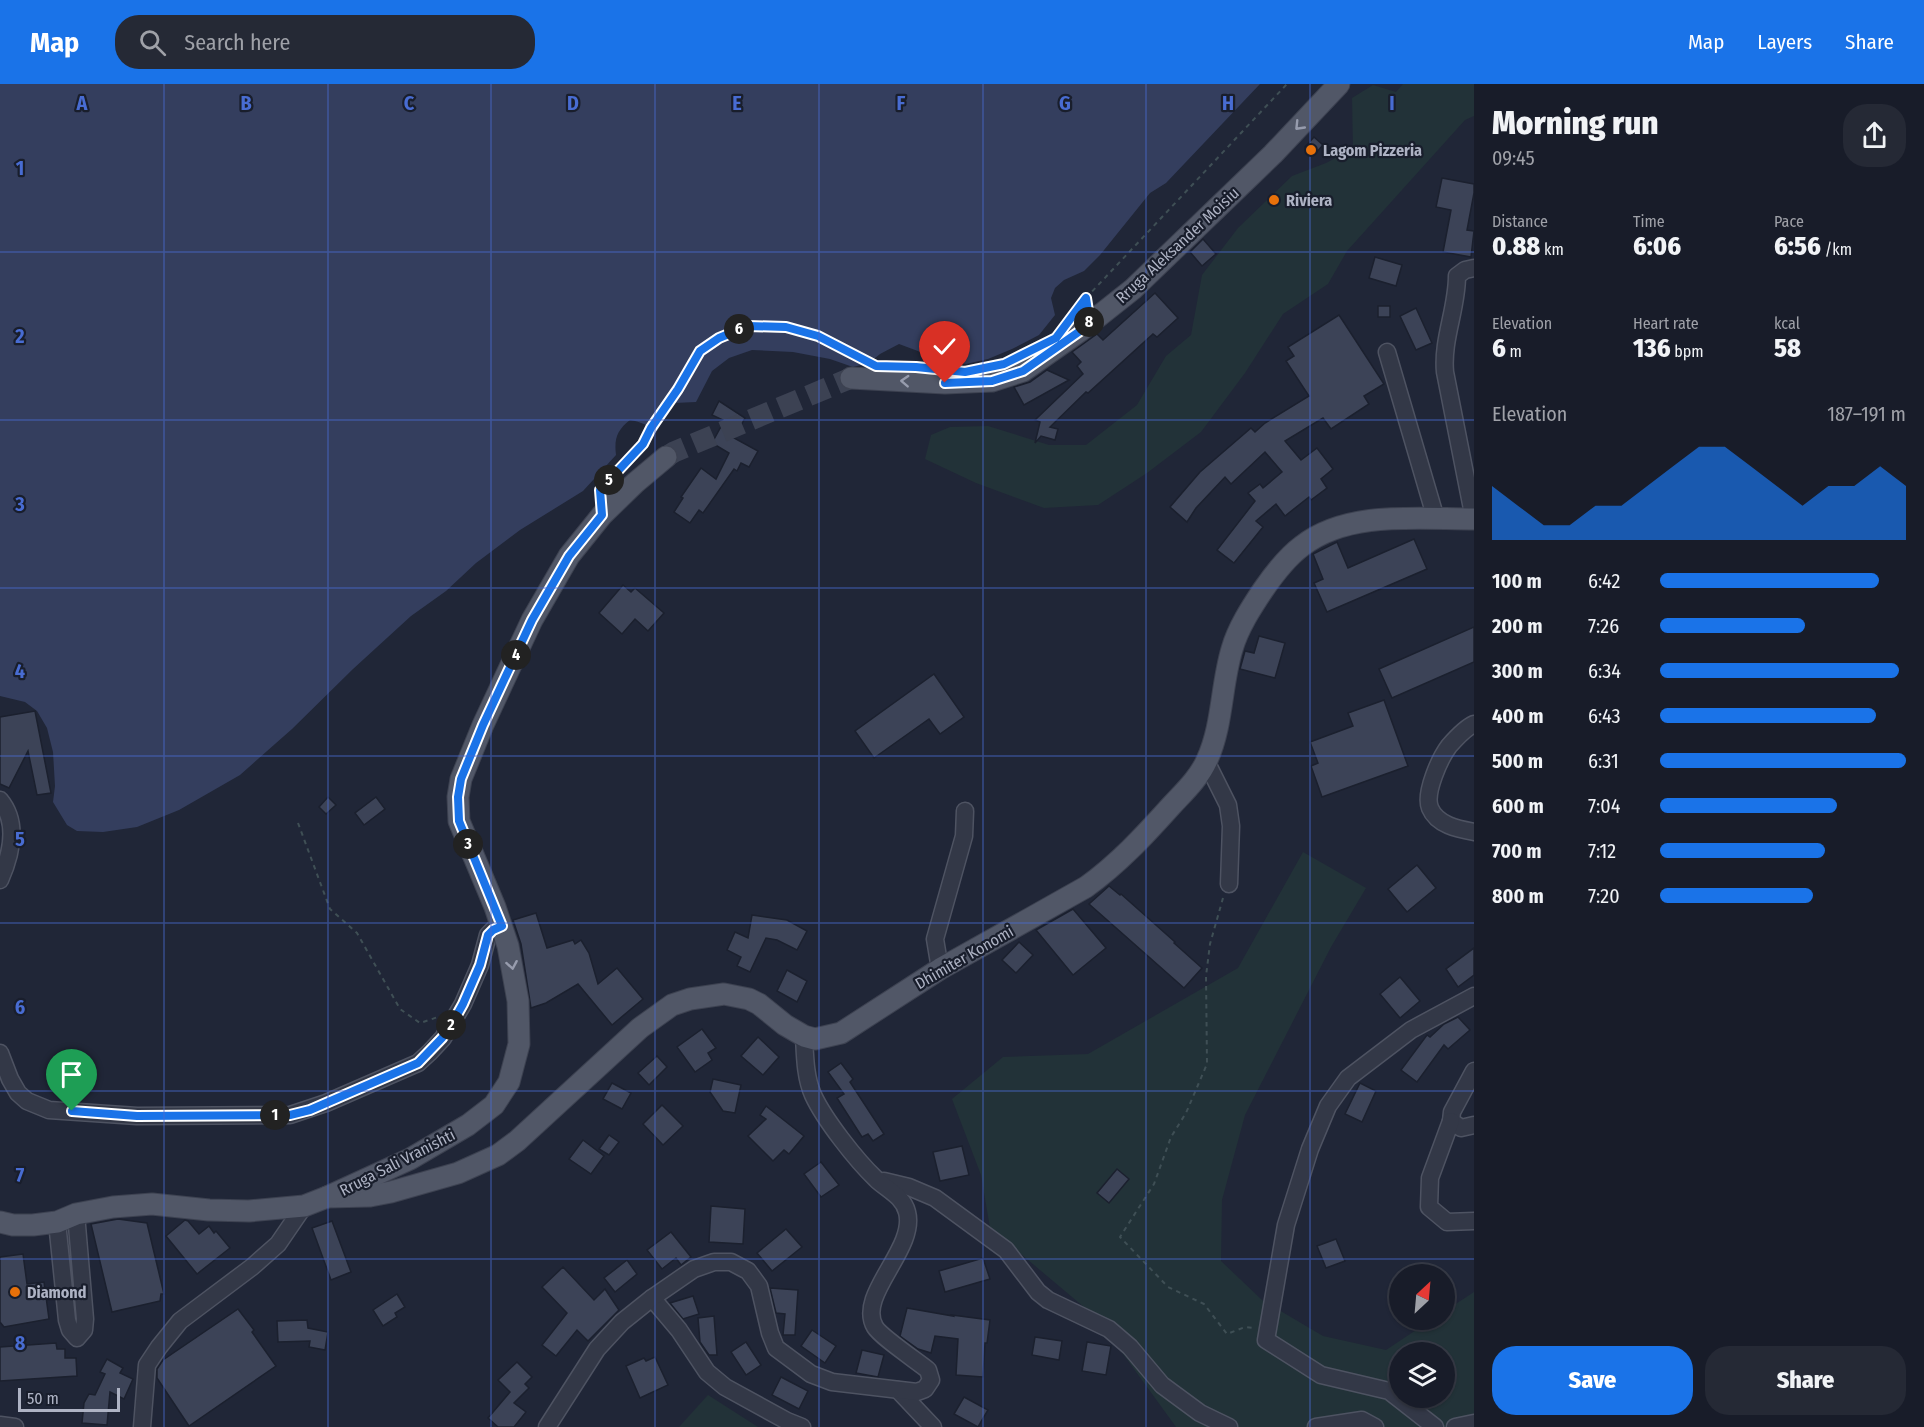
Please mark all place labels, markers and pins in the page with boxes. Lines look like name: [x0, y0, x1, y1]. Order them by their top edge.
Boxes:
place label: Lagom Pizzeria: [1323, 141, 1422, 160]
marker: Lagom Pizzeria: [1304, 143, 1318, 157]
place label: Riviera: [1286, 191, 1332, 210]
marker: Riviera: [1267, 193, 1281, 207]
pin: 8: [1074, 307, 1104, 337]
pin: 6: [724, 314, 754, 344]
pin: [919, 321, 970, 383]
pin: 5: [594, 465, 624, 495]
pin: 4: [501, 640, 531, 670]
pin: 3: [453, 829, 483, 859]
pin: 2: [436, 1010, 466, 1040]
pin: [46, 1049, 97, 1111]
pin: 1: [260, 1100, 290, 1130]
place label: Diamond: [27, 1283, 86, 1302]
marker: Diamond: [8, 1285, 22, 1299]

